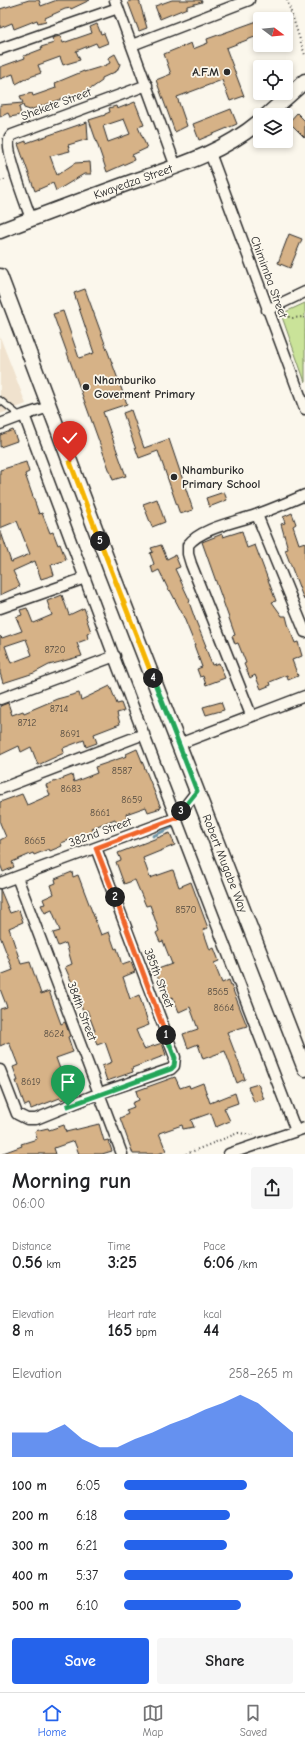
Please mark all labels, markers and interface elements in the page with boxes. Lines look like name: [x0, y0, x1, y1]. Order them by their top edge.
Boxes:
north arrow: [253, 12, 293, 52]
map controls: [253, 12, 293, 148]
button: locate: [253, 60, 293, 100]
place label: A.F.M: [192, 65, 219, 79]
marker: A.F.M: [222, 67, 232, 77]
street label: Shekete Street: [19, 85, 94, 123]
button: layers: [253, 108, 293, 148]
street label: Kwayedza Street: [92, 161, 175, 202]
street label: Chimimba Street: [248, 234, 290, 320]
place label: Nhamburiko Goverment Primary: [94, 373, 195, 401]
marker: Nhamburiko Goverment Primary: [81, 382, 91, 392]
pin: [53, 421, 87, 462]
icon: check: [59, 427, 81, 449]
place label: Nhamburiko Primary School: [182, 463, 260, 491]
marker: Nhamburiko Primary School: [169, 472, 179, 482]
pin: 5: [90, 531, 110, 551]
text: 5: [97, 534, 103, 547]
house number: 8720: [44, 644, 66, 656]
pin: 4: [143, 668, 163, 688]
text: 4: [150, 671, 156, 684]
house number: 8714: [50, 703, 68, 715]
house number: 8712: [17, 717, 37, 729]
house number: 8691: [60, 728, 80, 740]
house number: 8587: [112, 765, 132, 777]
house number: 8683: [61, 783, 81, 795]
house number: 8659: [121, 794, 143, 806]
pin: 3: [171, 801, 191, 821]
text: 3: [178, 804, 184, 817]
house number: 8661: [90, 807, 110, 819]
street label: Robert Mugabe Way: [200, 812, 251, 915]
street label: 382nd Street: [67, 814, 134, 850]
house number: 8665: [24, 835, 46, 847]
pin: 2: [105, 887, 125, 907]
text: 2: [112, 890, 118, 903]
house number: 8570: [175, 904, 197, 916]
street label: 385th Street: [141, 946, 177, 1010]
street label: 384th Street: [64, 980, 100, 1043]
house number: 8565: [207, 986, 229, 998]
house number: 8664: [214, 1002, 235, 1014]
pin: 1: [156, 1025, 176, 1045]
house number: 8624: [44, 1028, 64, 1040]
text: 1: [164, 1028, 168, 1041]
pin: [51, 1065, 85, 1106]
icon: arrive: [57, 1071, 79, 1093]
house number: 8619: [21, 1076, 41, 1088]
button: share: [251, 1167, 293, 1209]
text: Morning run: [12, 1168, 131, 1194]
text: 06:00: [12, 1196, 45, 1211]
text: Distance: [12, 1240, 51, 1253]
text: Time: [108, 1240, 131, 1253]
text: Pace: [203, 1240, 226, 1253]
text: 0.56: [12, 1253, 43, 1272]
text: 3:25: [108, 1253, 137, 1272]
text: 6:06: [203, 1253, 234, 1272]
text: km: [43, 1258, 61, 1271]
text: /km: [234, 1258, 257, 1271]
text: Elevation: [12, 1308, 54, 1321]
text: Heart rate: [108, 1308, 156, 1321]
text: kcal: [203, 1308, 222, 1321]
text: 8: [12, 1321, 21, 1340]
text: 165: [108, 1321, 132, 1340]
text: 44: [203, 1321, 219, 1340]
text: m: [21, 1326, 34, 1339]
text: bpm: [132, 1326, 157, 1339]
text: Elevation: [12, 1366, 62, 1381]
text: 258–265 m: [229, 1366, 293, 1381]
text: 100 m: [12, 1478, 47, 1493]
text: 6:05: [76, 1478, 100, 1493]
text: 200 m: [12, 1508, 48, 1523]
text: 6:18: [76, 1508, 97, 1523]
text: 300 m: [12, 1538, 48, 1553]
text: 6:21: [76, 1538, 97, 1553]
text: 400 m: [12, 1568, 48, 1583]
text: 5:37: [76, 1568, 98, 1583]
text: 500 m: [12, 1598, 49, 1613]
text: 6:10: [76, 1598, 98, 1613]
button: Save: [12, 1638, 149, 1684]
button: Share: [157, 1638, 293, 1684]
tab: Home: [38, 1702, 66, 1739]
tab: Map: [142, 1702, 164, 1739]
tab: Saved: [240, 1702, 267, 1739]

